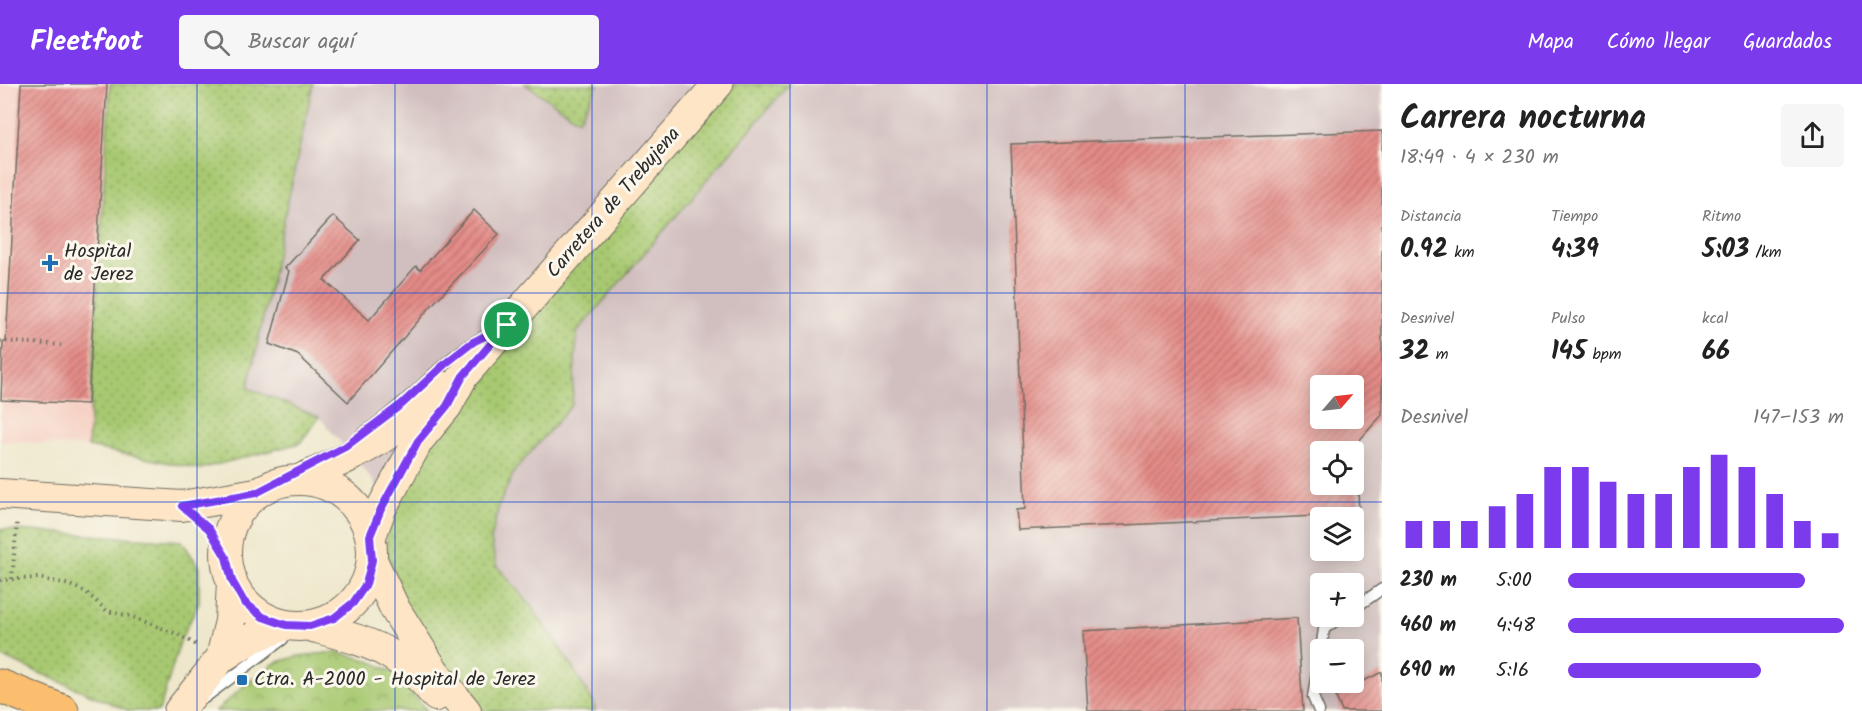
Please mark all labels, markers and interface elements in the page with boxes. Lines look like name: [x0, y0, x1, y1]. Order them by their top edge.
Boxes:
search box: [179, 15, 599, 69]
text: Fleetfoot: [30, 20, 143, 65]
text: Buscar aquí: [248, 25, 355, 60]
icon: search: [200, 26, 233, 59]
text: Mapa: [1527, 26, 1574, 59]
text: Cómo llegar: [1607, 26, 1710, 59]
text: Guardados: [1743, 26, 1832, 59]
text: Carrera nocturna: [1400, 93, 1646, 146]
button: share: [1781, 104, 1844, 167]
street label: Carretera de Trebujena: [539, 120, 689, 286]
text: 18:49 · 4 × 230 m: [1400, 142, 1559, 174]
text: Distancia: [1400, 204, 1462, 229]
text: Tiempo: [1551, 204, 1598, 229]
text: Ritmo: [1702, 204, 1741, 229]
text: 0.92: [1400, 229, 1448, 271]
text: 4:39: [1551, 229, 1599, 271]
text: 5:03: [1702, 229, 1749, 271]
place label: Hospital de Jerez: [64, 236, 134, 291]
text: km: [1448, 240, 1474, 265]
text: /km: [1749, 240, 1781, 265]
marker: Hospital de Jerez: [41, 254, 59, 272]
pin: [481, 299, 532, 350]
text: Desnivel: [1400, 306, 1455, 331]
text: Pulso: [1551, 306, 1585, 331]
text: kcal: [1702, 306, 1728, 331]
icon: arrive: [490, 308, 523, 341]
text: 32: [1400, 331, 1429, 373]
text: 145: [1551, 331, 1586, 373]
text: 66: [1702, 331, 1730, 373]
text: m: [1429, 342, 1449, 367]
text: bpm: [1586, 342, 1621, 367]
north arrow: [1310, 375, 1364, 429]
map controls: [1310, 375, 1364, 693]
text: Desnivel: [1400, 402, 1468, 434]
text: 147–153 m: [1753, 402, 1844, 434]
button: locate: [1310, 441, 1364, 495]
button: layers: [1310, 507, 1364, 561]
text: 230 m: [1400, 565, 1457, 597]
text: 5:00: [1496, 565, 1532, 597]
button: +: [1310, 573, 1364, 627]
text: 460 m: [1400, 610, 1456, 642]
text: 4:48: [1496, 610, 1535, 642]
button: −: [1310, 639, 1364, 693]
text: 690 m: [1400, 655, 1455, 687]
text: 5:16: [1496, 655, 1529, 687]
place label: Ctra. A-2000 - Hospital de Jerez: [254, 664, 536, 696]
marker: Ctra. A-2000 - Hospital de Jerez: [235, 673, 249, 687]

